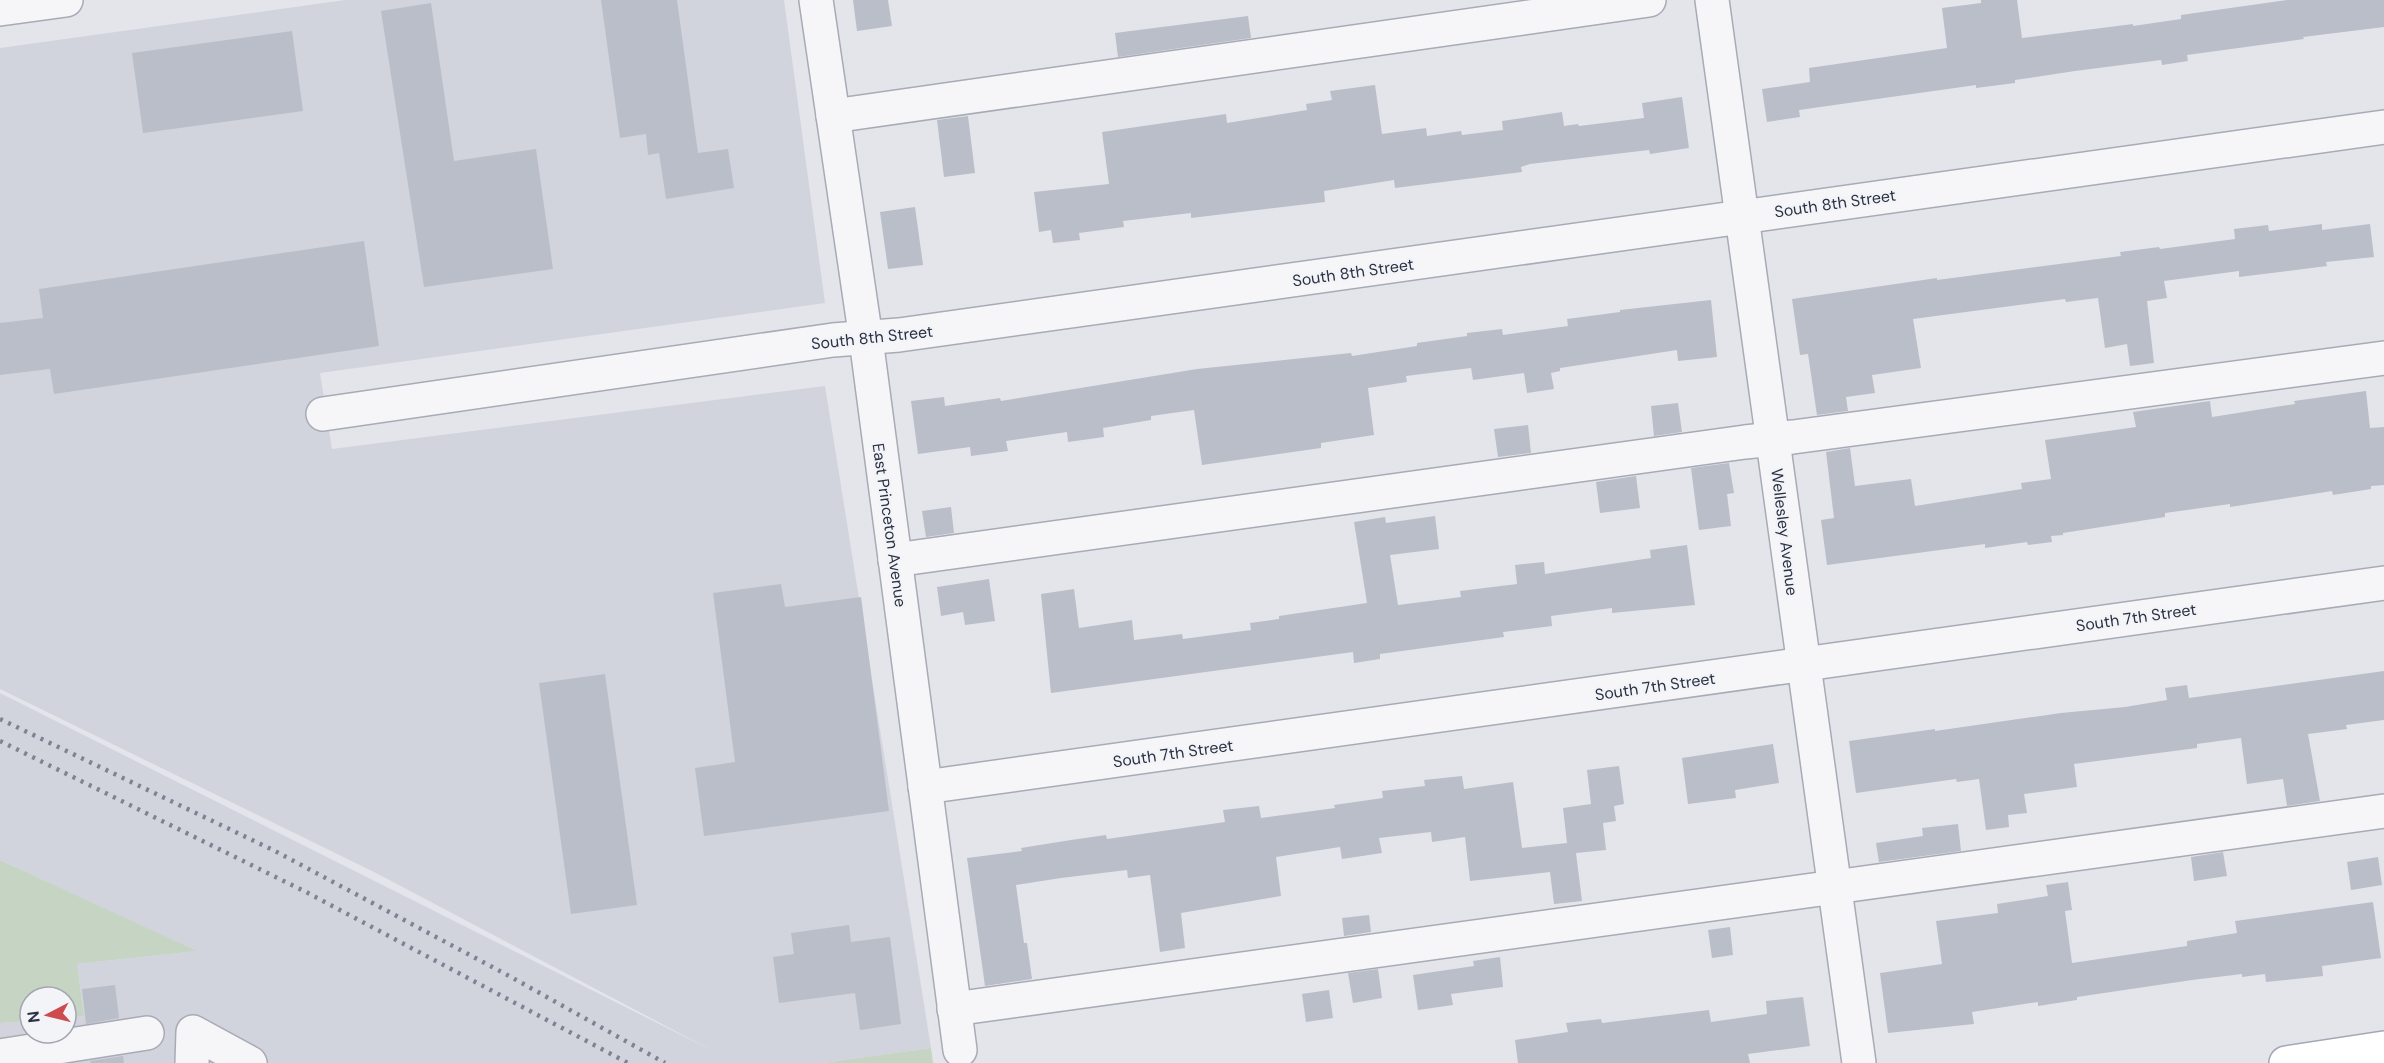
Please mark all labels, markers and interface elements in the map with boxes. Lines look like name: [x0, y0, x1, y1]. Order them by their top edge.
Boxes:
street label: South 8th Street: [1773, 185, 1897, 222]
street label: South 8th Street: [1291, 254, 1415, 291]
street label: South 8th Street: [810, 321, 934, 354]
street label: East Princeton Avenue: [868, 442, 911, 608]
street label: Wellesley Avenue: [1766, 467, 1803, 597]
street label: South 7th Street: [2075, 599, 2198, 636]
street label: South 7th Street: [1594, 668, 1717, 705]
street label: South 7th Street: [1112, 735, 1235, 772]
north arrow: [18, 985, 78, 1045]
text: N: [22, 1010, 45, 1024]

